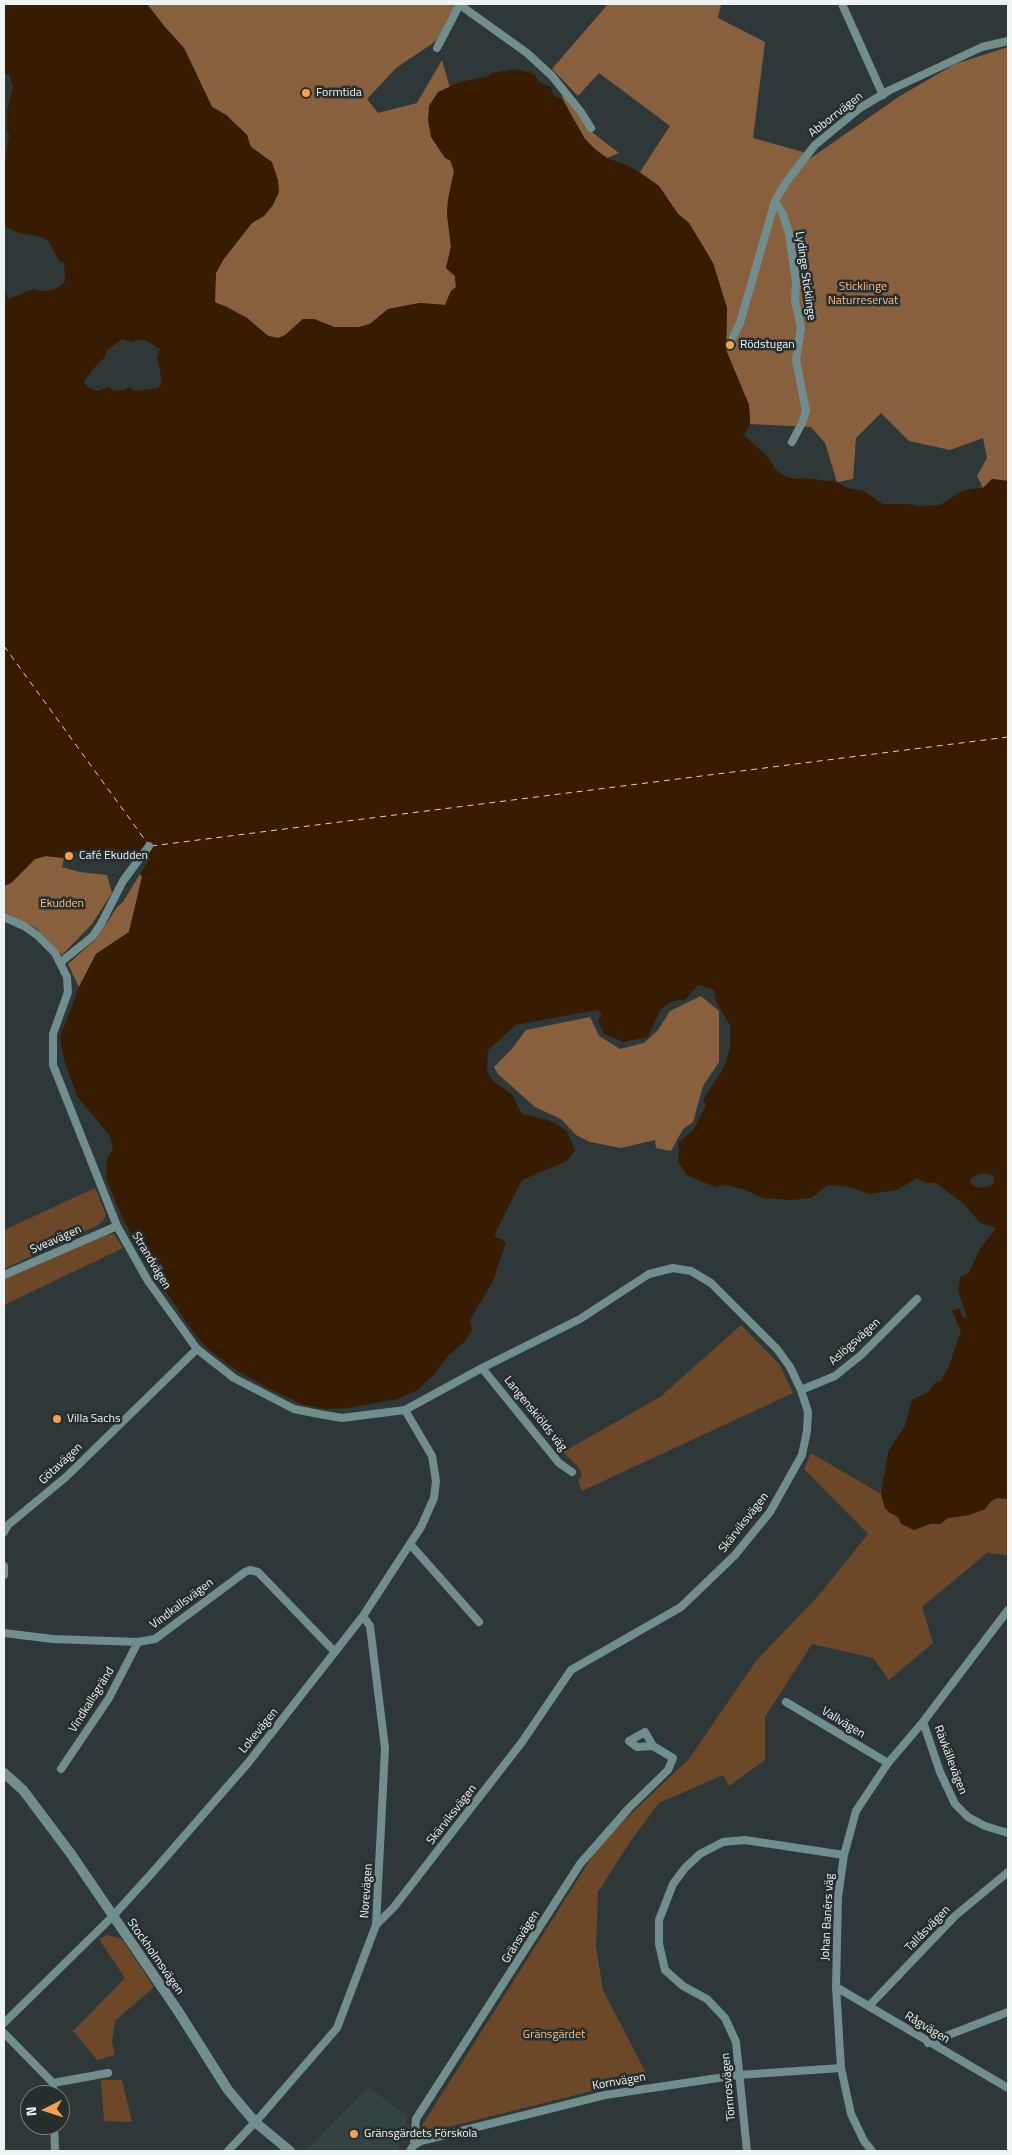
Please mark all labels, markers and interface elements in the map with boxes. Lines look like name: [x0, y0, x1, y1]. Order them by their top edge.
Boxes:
place label: Formtida: [316, 86, 362, 100]
marker: Formtida: [300, 87, 312, 99]
street label: Abborrvägen: [806, 89, 866, 141]
street label: Lydinge Sticklinge: [792, 231, 818, 321]
park label: Sticklinge Naturreservat: [828, 280, 898, 308]
place label: Rödstugan: [740, 338, 795, 352]
marker: Rödstugan: [724, 339, 736, 351]
place label: Café Ekudden: [79, 849, 148, 863]
marker: Café Ekudden: [63, 850, 75, 862]
park label: Ekudden: [40, 897, 84, 911]
street label: Sveavägen: [28, 1222, 84, 1258]
street label: Strandvägen: [128, 1230, 174, 1292]
street label: Aslögsvägen: [826, 1315, 884, 1369]
street label: Langenskiölds väg: [500, 1374, 570, 1454]
place label: Villa Sachs: [67, 1412, 121, 1426]
marker: Villa Sachs: [51, 1413, 63, 1425]
street label: Götavägen: [36, 1440, 86, 1488]
street label: Skärviksvägen: [716, 1490, 772, 1556]
street label: Vindkallsvägen: [148, 1576, 216, 1632]
street label: Vindkallsgränd: [66, 1665, 118, 1735]
street label: Vallvägen: [818, 1704, 868, 1742]
street label: Lokevägen: [236, 1706, 282, 1756]
street label: Rävkällevägen: [930, 1723, 970, 1797]
street label: Skärviksvägen: [424, 1782, 480, 1848]
street label: Norevägen: [358, 1863, 376, 1919]
street label: Johan Banérs väg: [819, 1873, 837, 1961]
street label: Tallåsvägen: [902, 1903, 954, 1955]
street label: Gränsvägen: [499, 1908, 543, 1966]
street label: Stockholmsvägen: [123, 1916, 187, 1998]
street label: Rågvägen: [902, 2009, 952, 2047]
park label: Gränsgärdet: [523, 2028, 585, 2042]
street label: Törnrosvägen: [719, 2052, 739, 2122]
street label: Kornvägen: [591, 2070, 647, 2094]
north arrow: [20, 2085, 70, 2135]
text: N: [20, 2106, 41, 2117]
place label: Gränsgärdets Förskola: [364, 2127, 477, 2141]
marker: Gränsgärdets Förskola: [348, 2128, 360, 2140]

